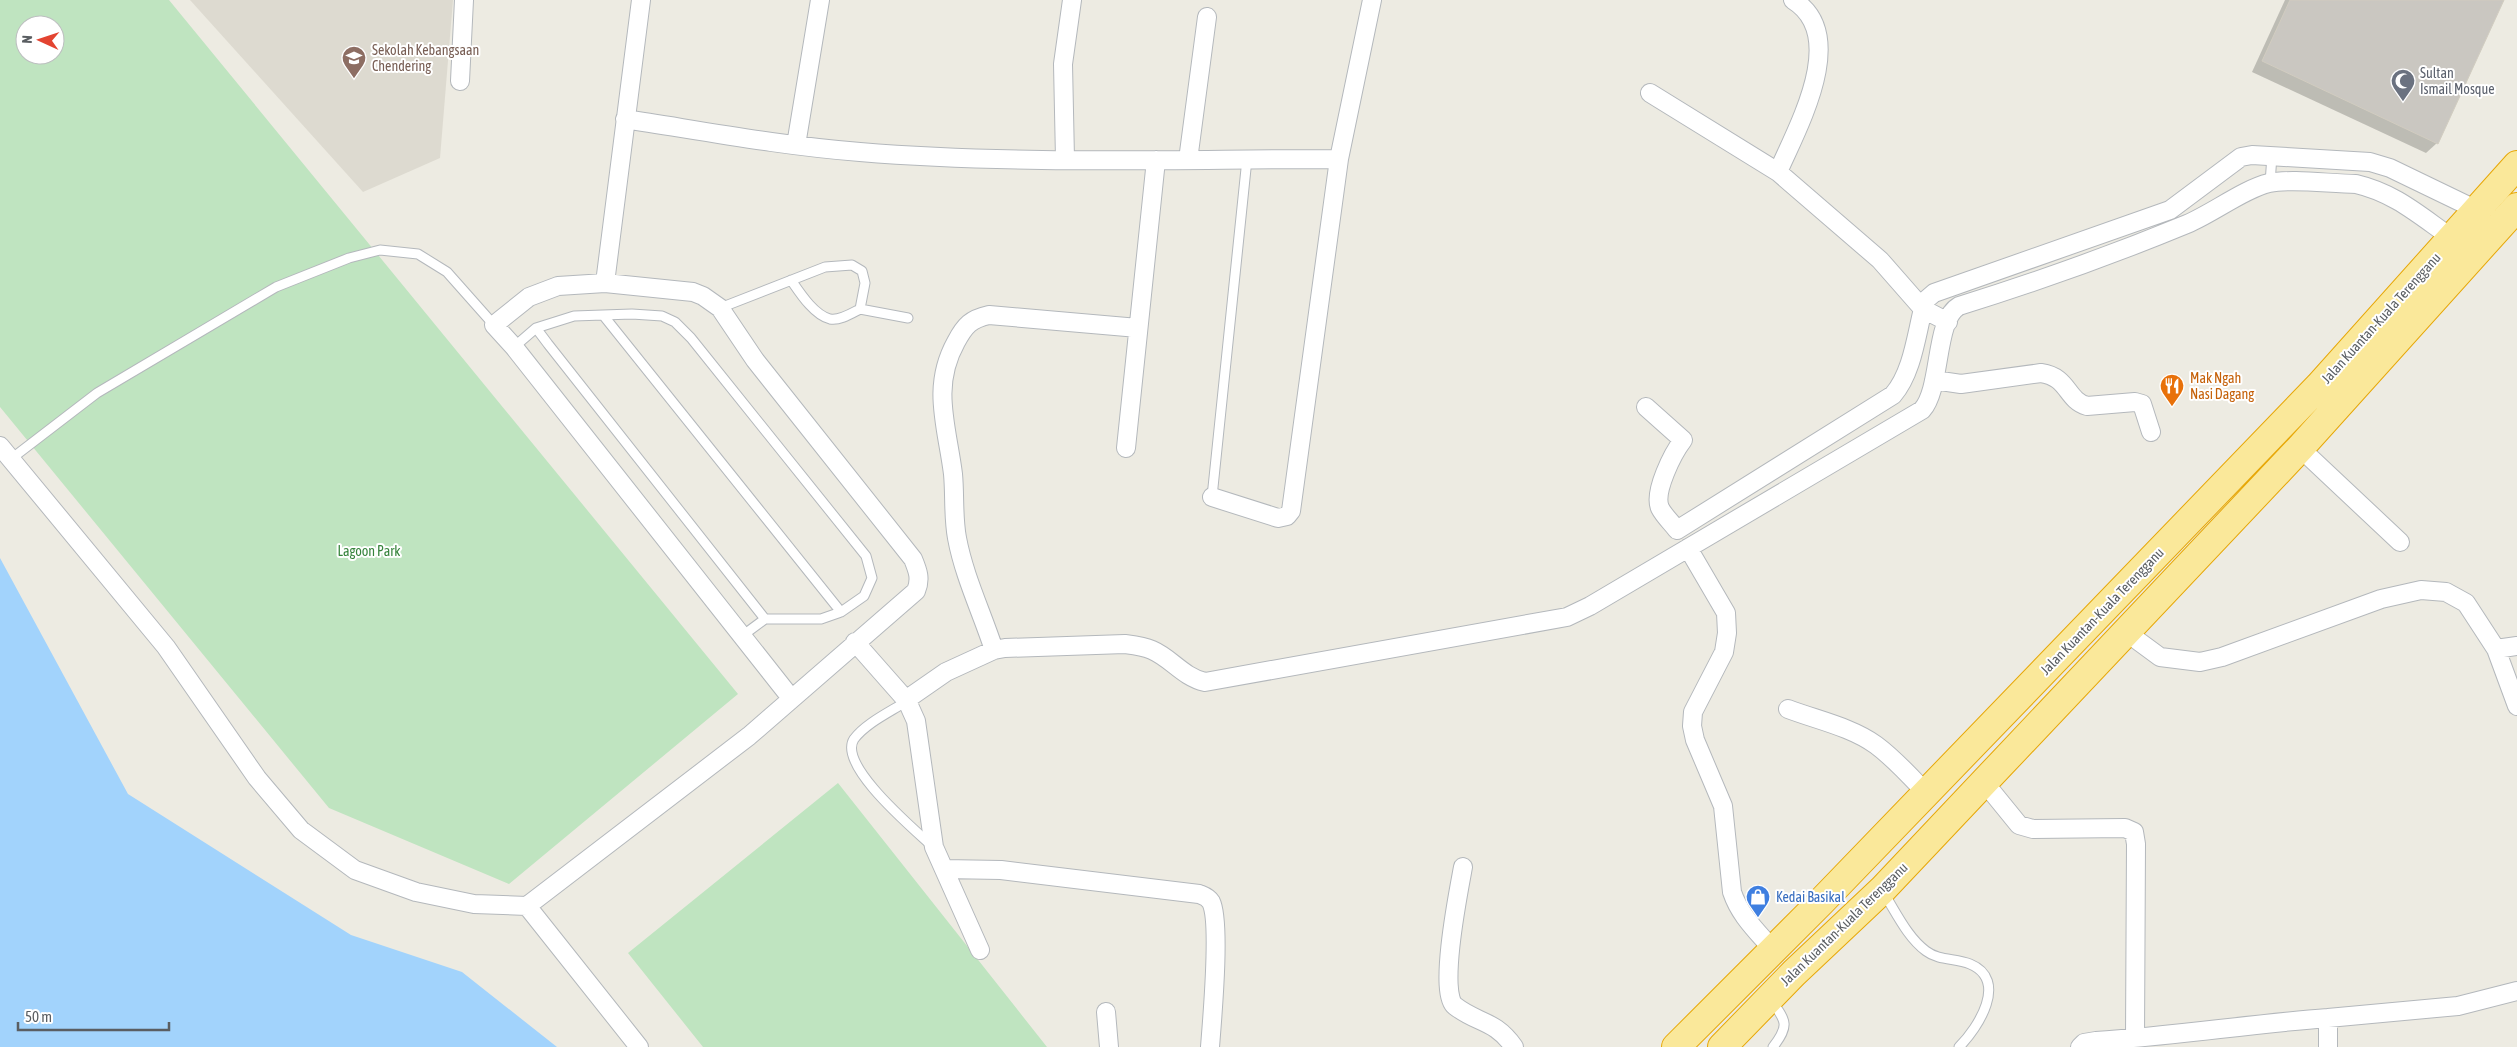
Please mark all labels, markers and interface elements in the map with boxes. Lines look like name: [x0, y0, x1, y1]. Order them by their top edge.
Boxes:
north arrow: [15, 15, 65, 65]
text: N: [19, 35, 35, 44]
place label: Sekolah Kebangsaan Chendering: [372, 42, 479, 74]
school or university icon: Sekolah Kebangsaan Chendering: [341, 45, 367, 79]
place label: Sultan Ismail Mosque: [2420, 65, 2495, 97]
mosque icon: Sultan Ismail Mosque: [2390, 68, 2416, 102]
street label: Jalan Kuantan-Kuala Terengganu: [2318, 249, 2444, 387]
place label: Mak Ngah Nasi Dagang: [2190, 370, 2254, 402]
restaurant icon: Mak Ngah Nasi Dagang: [2159, 373, 2185, 407]
park label: Lagoon Park: [338, 543, 400, 559]
street label: Jalan Kuantan-Kuala Terengganu: [2037, 544, 2167, 678]
street label: Jalan Kuantan-Kuala Terengganu: [1777, 859, 1911, 989]
shop icon: Kedai Basikal: [1745, 884, 1771, 918]
place label: Kedai Basikal: [1776, 889, 1845, 905]
scale bar: [18, 1000, 169, 1032]
text: 50 m: [25, 1008, 52, 1025]

